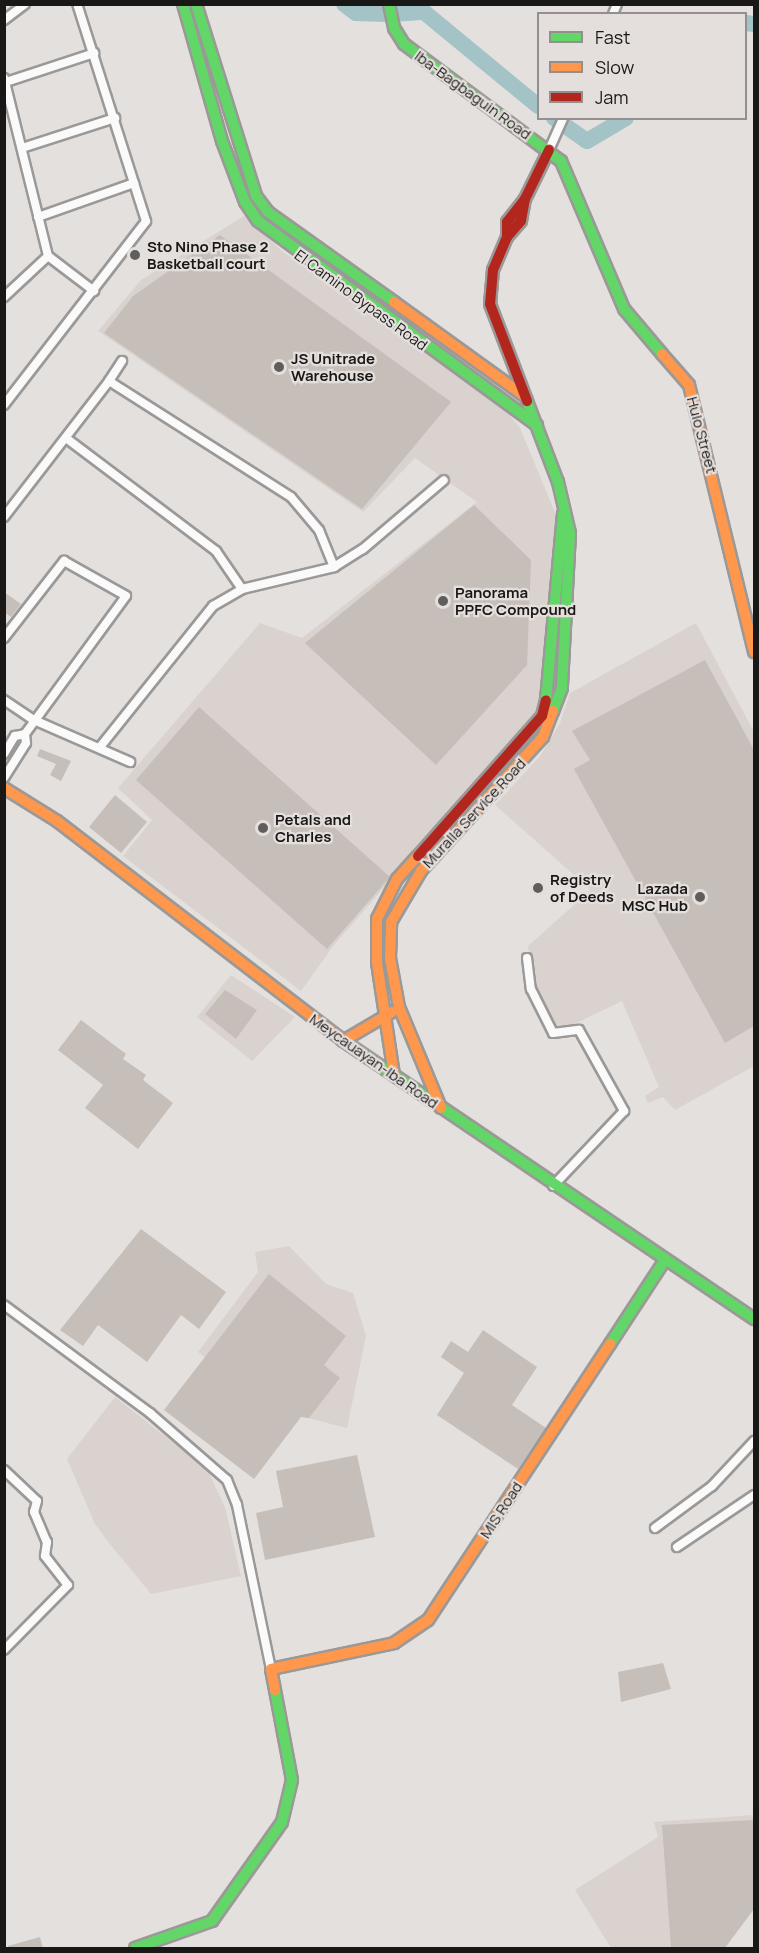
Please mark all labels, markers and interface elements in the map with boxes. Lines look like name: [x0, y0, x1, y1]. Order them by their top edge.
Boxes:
legend: [537, 12, 747, 120]
text: Fast: [595, 25, 630, 49]
street label: Iba-Bagbaguin Road: [411, 47, 535, 143]
text: Slow: [595, 55, 634, 79]
text: Jam: [595, 85, 629, 109]
place label: Sto Nino Phase 2 Basketball court: [147, 237, 268, 272]
street label: El Camino Bypass Road: [291, 246, 431, 354]
marker: Sto Nino Phase 2 Basketball court: [128, 248, 142, 262]
place label: JS Unitrade Warehouse: [291, 349, 375, 384]
marker: JS Unitrade Warehouse: [272, 360, 286, 374]
street label: Hulo Street: [683, 395, 721, 475]
place label: Panorama PPFC Compound: [455, 583, 576, 618]
marker: Panorama PPFC Compound: [436, 594, 450, 608]
street label: Muralla Service Road: [419, 754, 529, 872]
place label: Petals and Charles: [275, 810, 351, 845]
marker: Petals and Charles: [256, 821, 270, 835]
place label: Registry of Deeds: [550, 870, 614, 905]
place label: Lazada MSC Hub: [622, 879, 688, 914]
marker: Registry of Deeds: [531, 881, 545, 895]
marker: Lazada MSC Hub: [693, 890, 707, 904]
street label: Meycauayan-Iba Road: [306, 1010, 442, 1112]
street label: MIS Road: [476, 1478, 526, 1542]

